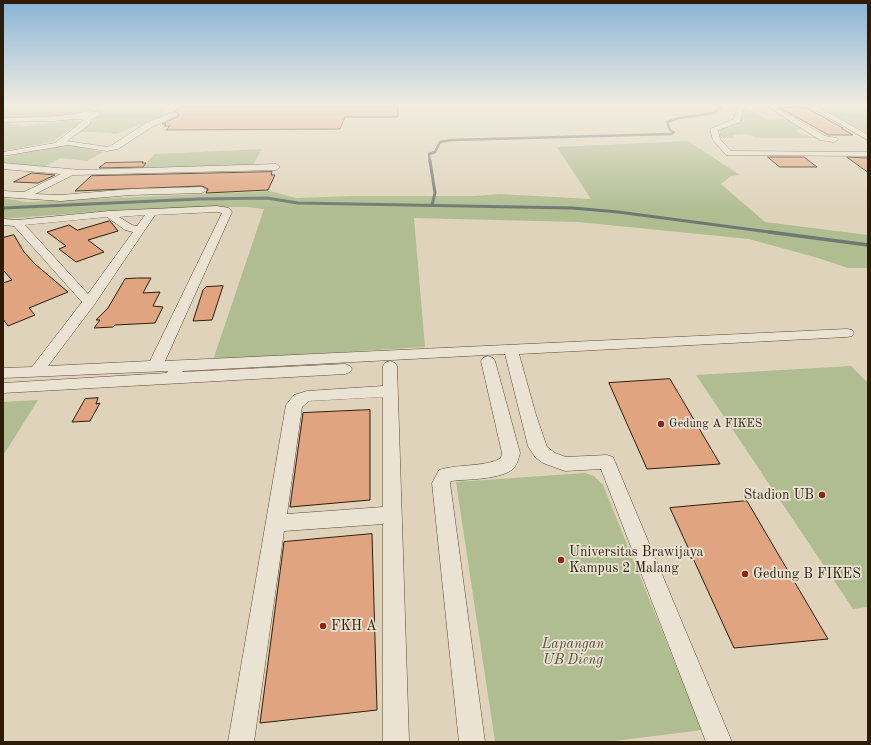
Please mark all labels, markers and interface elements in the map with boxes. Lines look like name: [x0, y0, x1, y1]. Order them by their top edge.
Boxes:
place label: Gedung A FIKES: [669, 417, 762, 431]
marker: Gedung A FIKES: [656, 419, 666, 429]
place label: Stadion UB: [743, 487, 814, 503]
marker: Stadion UB: [817, 490, 827, 500]
place label: Universitas Brawijaya Kampus 2 Malang: [569, 544, 704, 576]
marker: Universitas Brawijaya Kampus 2 Malang: [556, 555, 566, 565]
place label: Gedung B FIKES: [753, 566, 861, 582]
marker: Gedung B FIKES: [740, 569, 750, 579]
place label: FKH A: [331, 618, 377, 634]
marker: FKH A: [318, 621, 328, 631]
park label: Lapangan UB Dieng: [542, 636, 604, 668]

